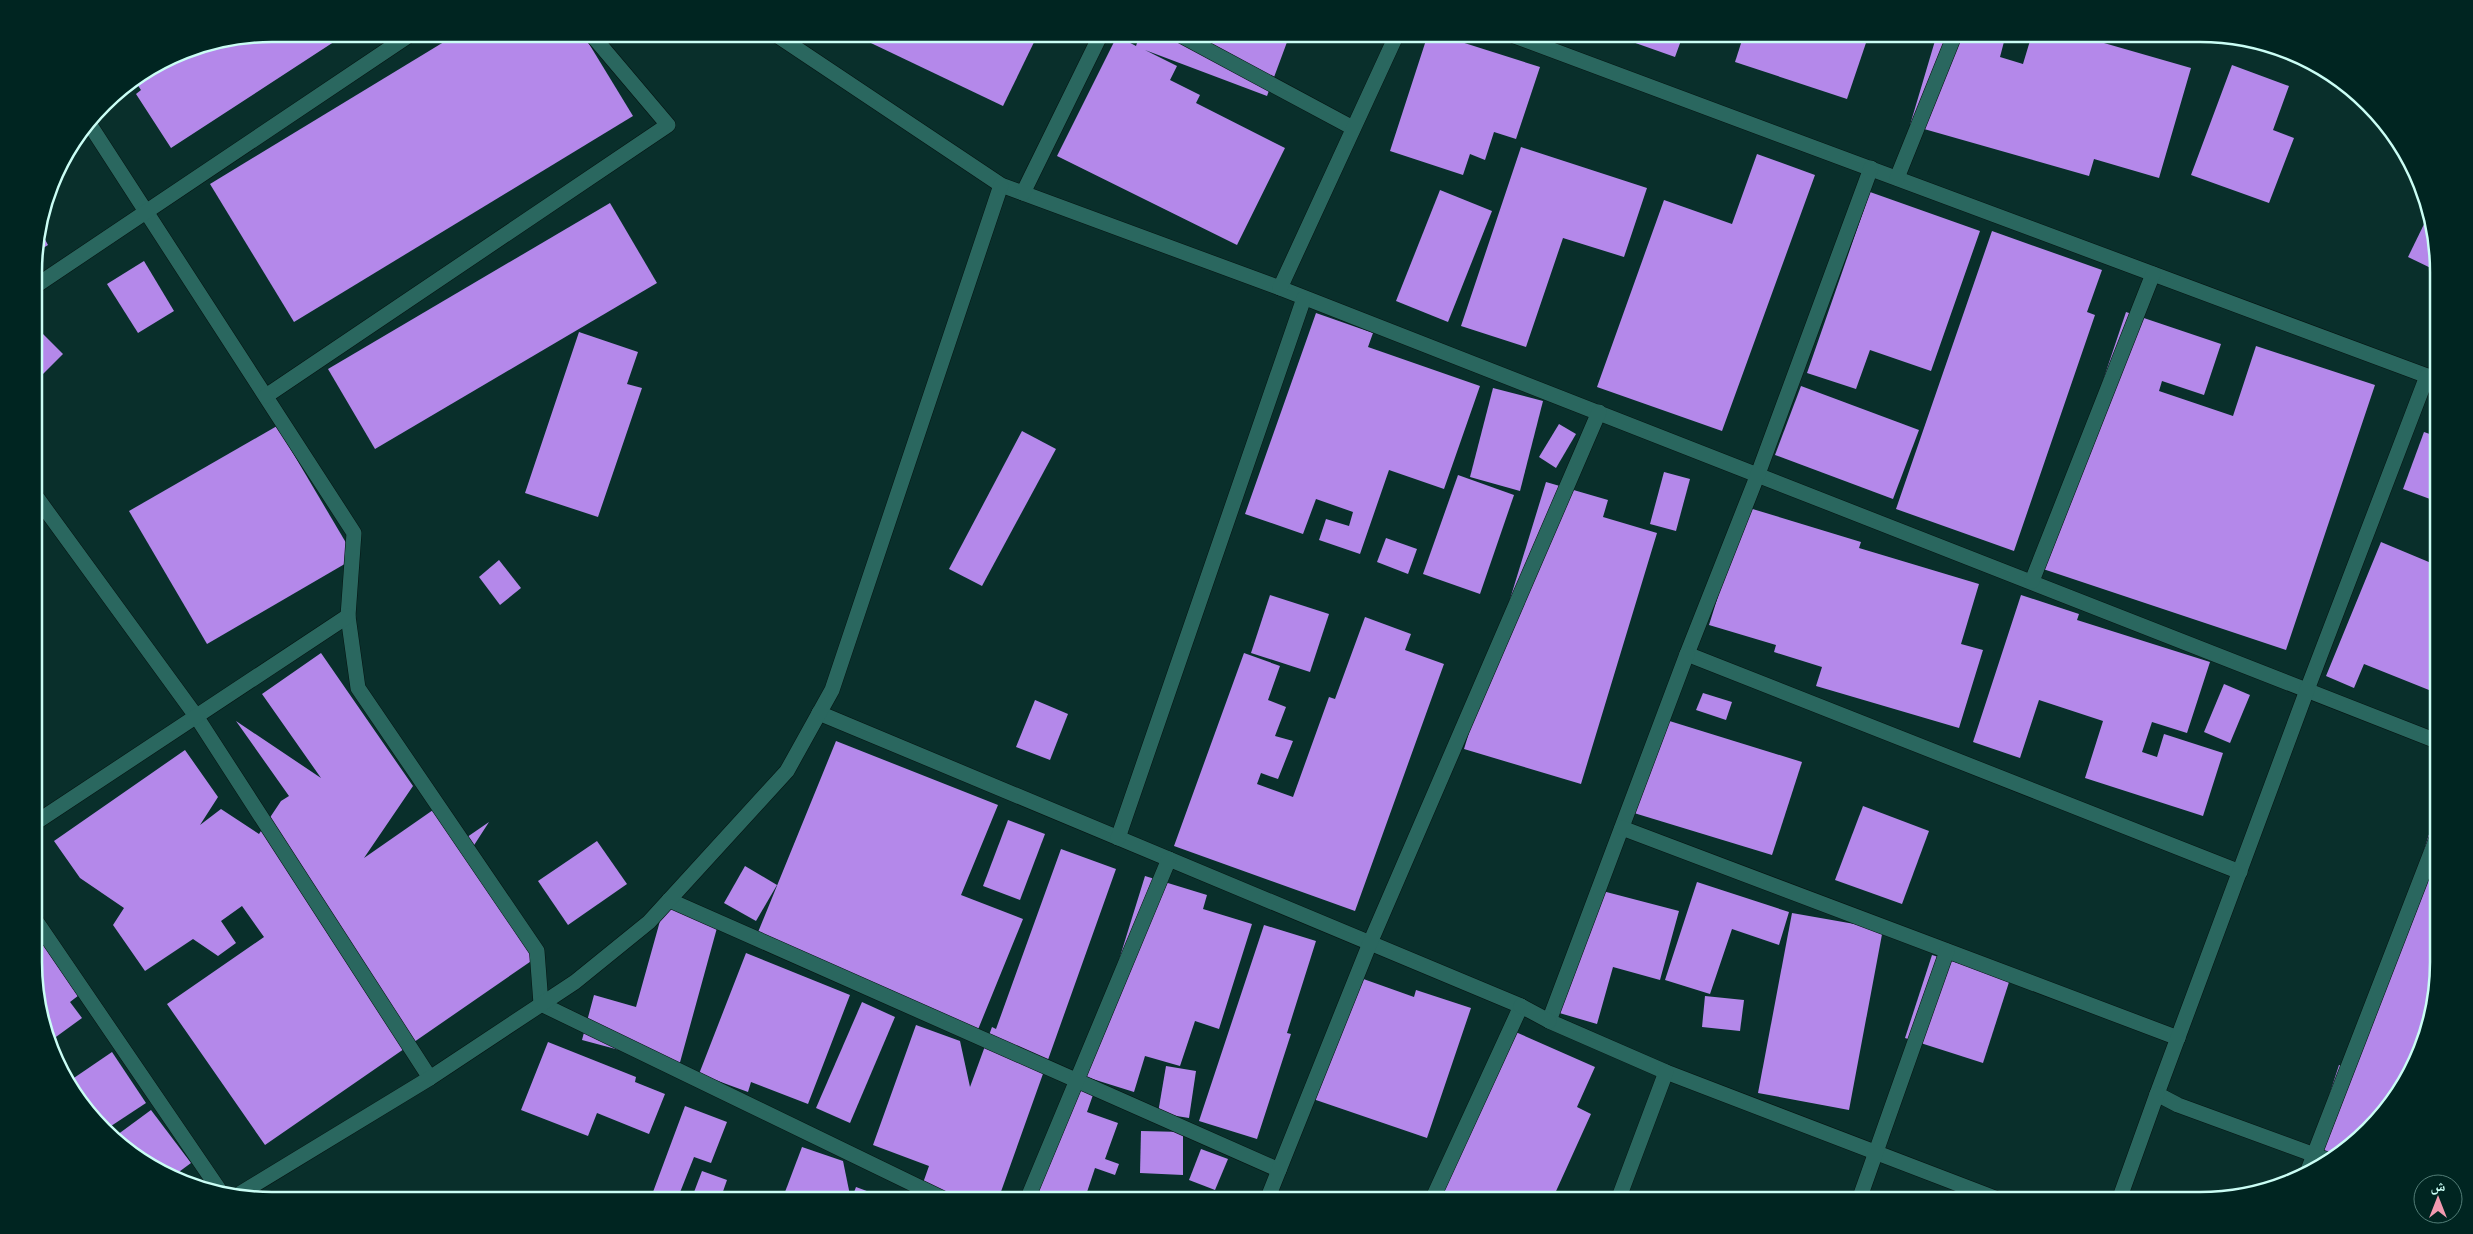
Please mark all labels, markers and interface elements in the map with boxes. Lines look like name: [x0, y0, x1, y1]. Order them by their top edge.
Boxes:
north arrow: [2413, 1174, 2463, 1224]
text: ش: [2431, 1178, 2446, 1195]

